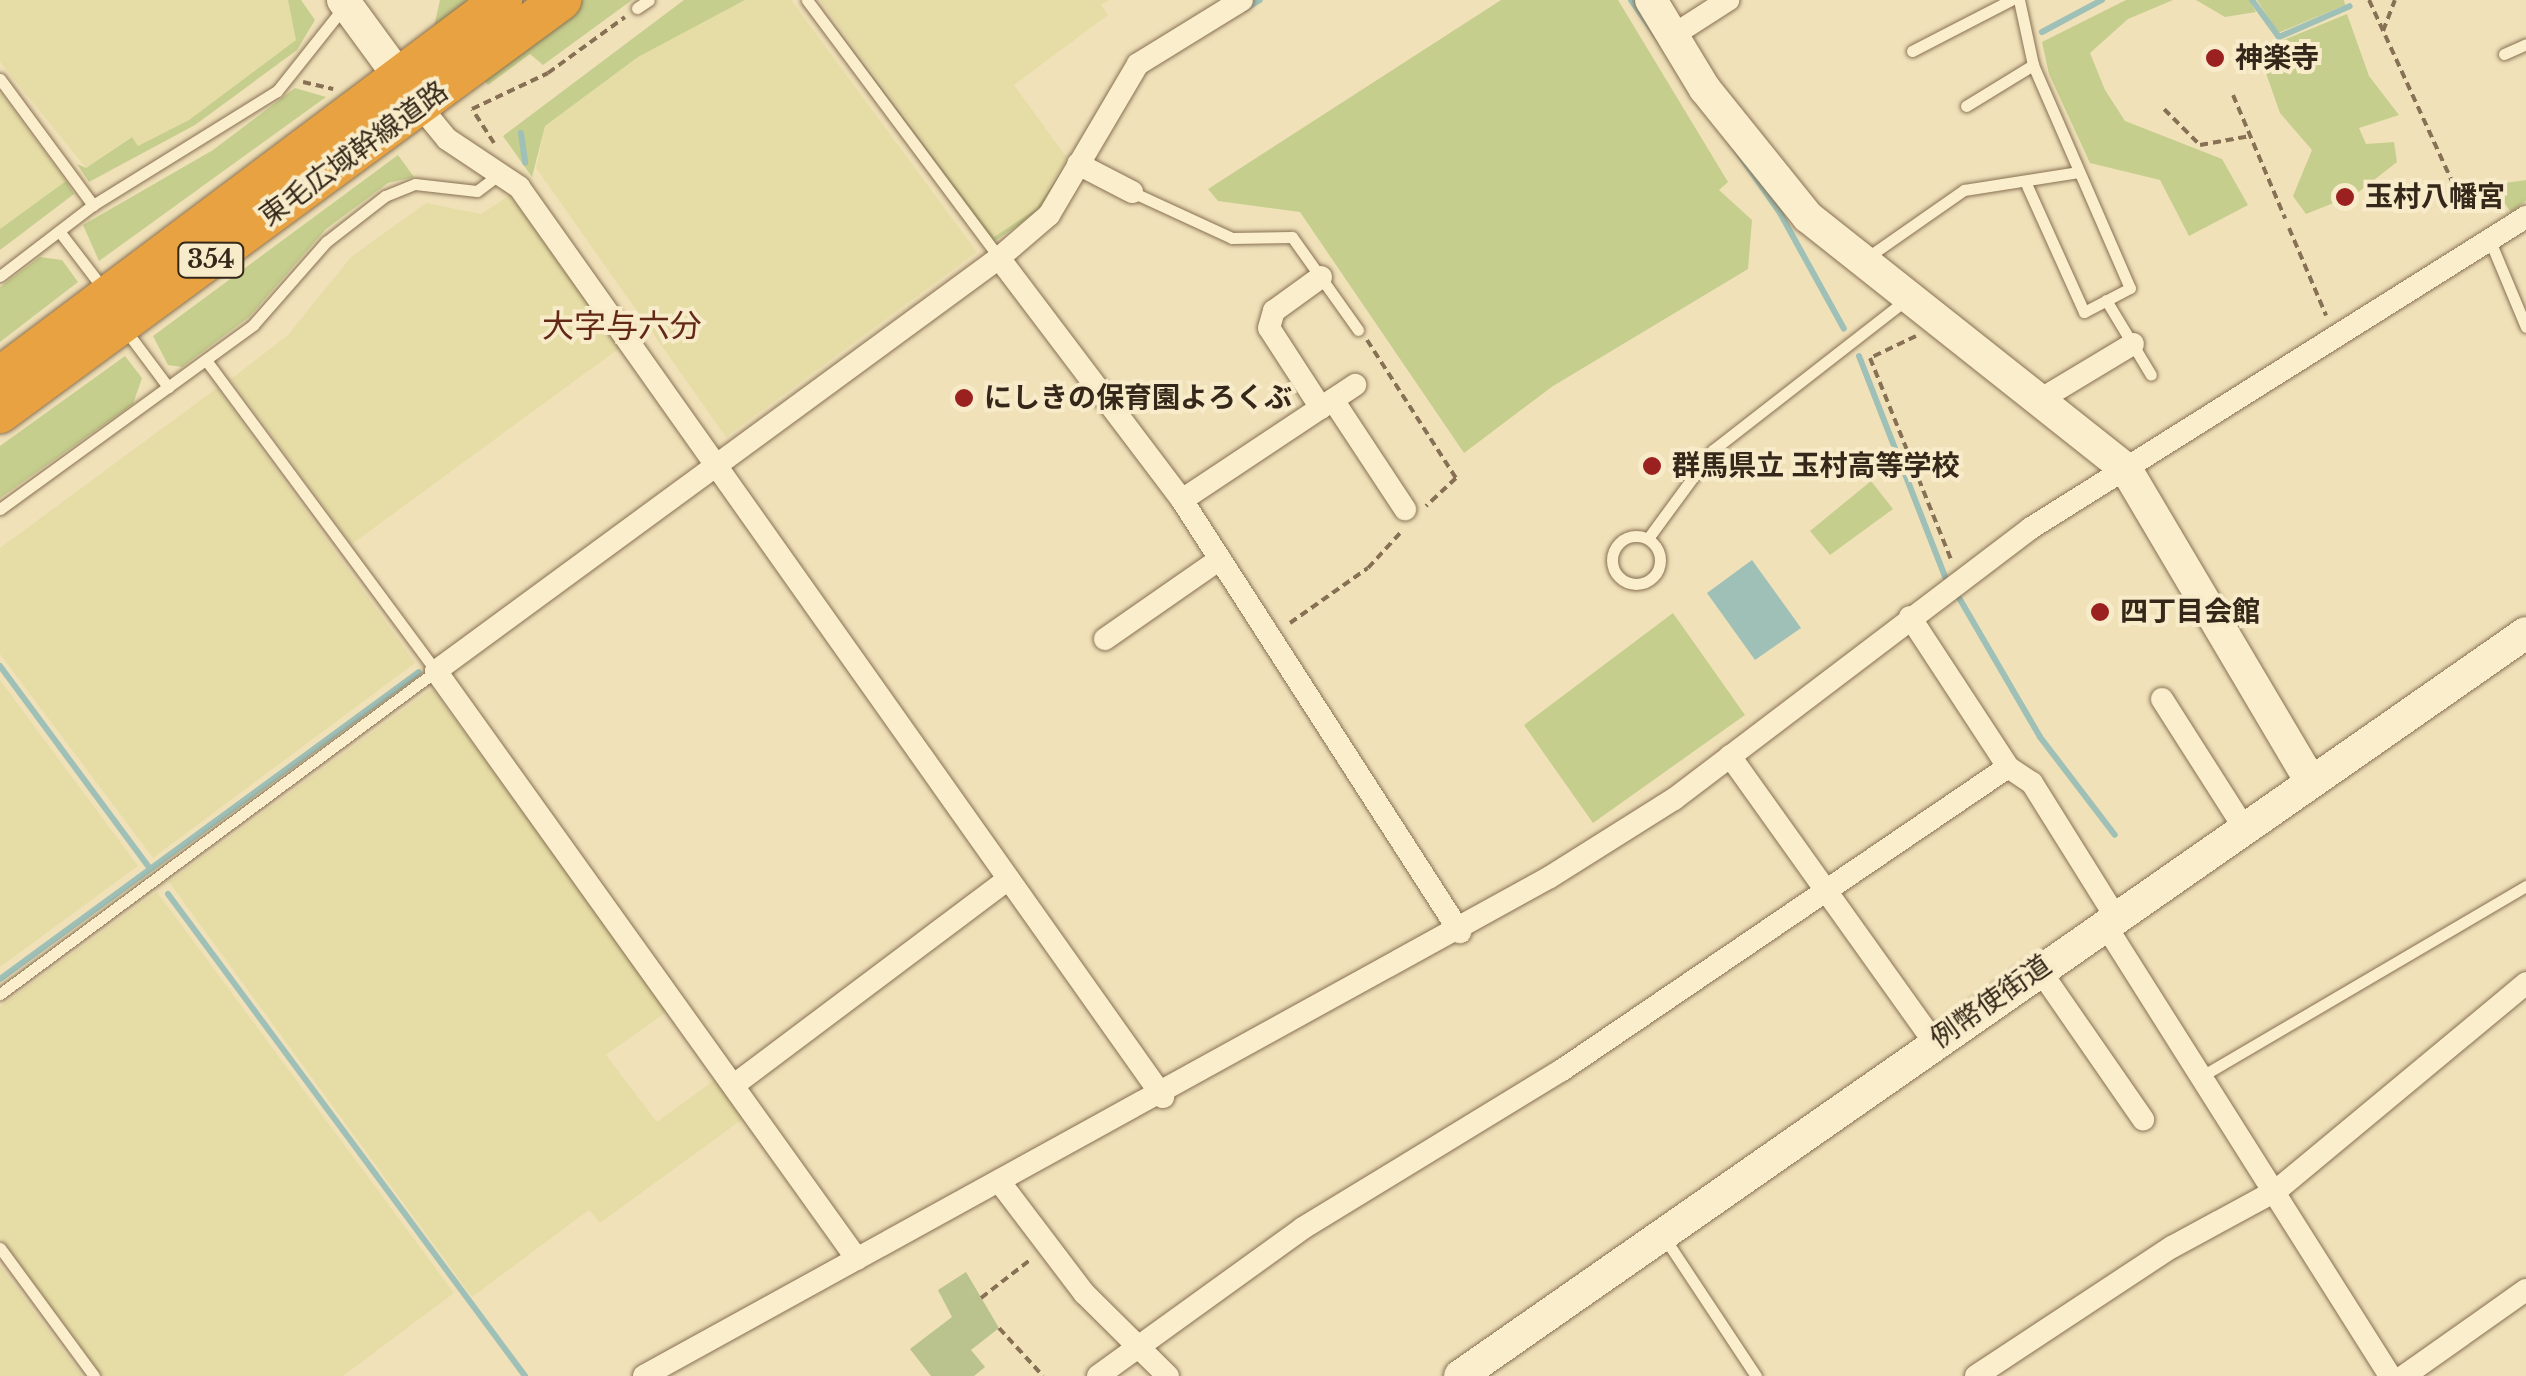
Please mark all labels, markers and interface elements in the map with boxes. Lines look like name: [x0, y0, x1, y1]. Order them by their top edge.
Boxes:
place label: 神楽寺: [2235, 41, 2319, 75]
marker: 神楽寺: [2204, 47, 2226, 69]
street label: 東毛広域幹線道路: [254, 75, 454, 233]
place label: 玉村八幡宮: [2365, 180, 2505, 214]
marker: 玉村八幡宮: [2334, 186, 2356, 208]
road number: 354: [176, 240, 246, 280]
district label: 大字与六分: [542, 307, 702, 345]
place label: にしきの保育園よろくぶ: [984, 381, 1292, 415]
marker: にしきの保育園よろくぶ: [953, 387, 975, 409]
place label: 群馬県立 玉村高等学校: [1672, 449, 1959, 483]
marker: 群馬県立 玉村高等学校: [1641, 455, 1663, 477]
place label: 四丁目会館: [2120, 595, 2260, 629]
marker: 四丁目会館: [2089, 601, 2111, 623]
street label: 例幣使街道: [1924, 948, 2058, 1056]

